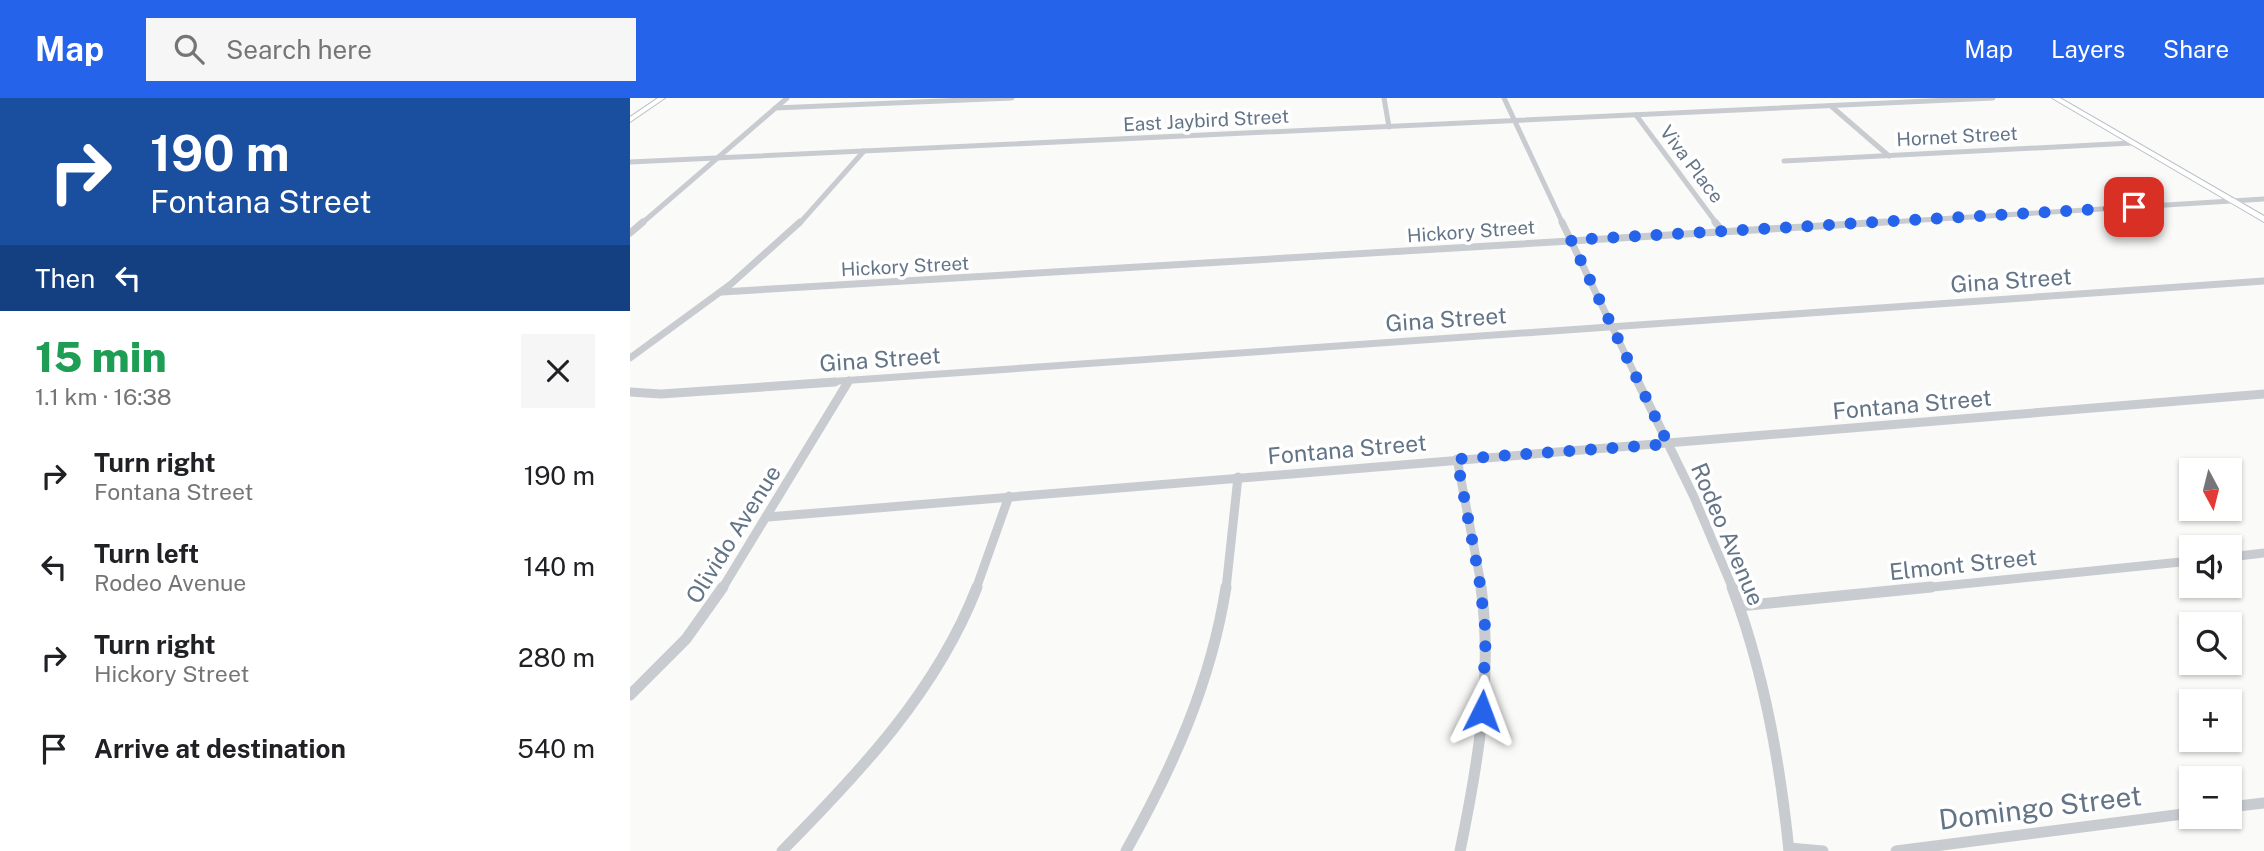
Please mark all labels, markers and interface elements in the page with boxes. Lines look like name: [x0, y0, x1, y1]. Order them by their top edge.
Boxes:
search box: [146, 18, 636, 81]
text: Map: [35, 30, 104, 68]
icon: search: [170, 30, 208, 68]
text: Search here: [226, 34, 372, 65]
text: Map: [1964, 35, 2013, 63]
text: Layers: [2051, 35, 2125, 63]
text: Share: [2163, 35, 2229, 63]
street label: East Jaybird Street: [1122, 105, 1290, 135]
street label: Viva Place: [1656, 121, 1728, 207]
street label: Hornet Street: [1896, 122, 2018, 150]
text: 190 m: [150, 124, 290, 182]
icon: right: [35, 126, 126, 217]
pin: [2104, 177, 2164, 237]
text: Fontana Street: [150, 183, 372, 220]
icon: arrive: [2115, 188, 2153, 226]
street label: Hickory Street: [1406, 216, 1536, 246]
street label: Hickory Street: [840, 252, 970, 280]
icon: left: [109, 259, 147, 297]
street label: Gina Street: [1949, 262, 2073, 298]
text: Then: [35, 263, 95, 294]
street label: Gina Street: [1384, 301, 1508, 337]
text: 15 min: [35, 332, 167, 381]
button: close: [521, 334, 595, 408]
street label: Gina Street: [818, 341, 942, 377]
text: 1.1 km · 16:38: [35, 383, 172, 410]
street label: Fontana Street: [1831, 384, 1993, 424]
street label: Fontana Street: [1266, 429, 1428, 469]
text: Turn right: [94, 447, 216, 478]
icon: right: [35, 457, 73, 495]
north arrow: [2179, 458, 2242, 522]
map controls: [2179, 458, 2242, 829]
street label: Rodeo Avenue: [1686, 459, 1770, 609]
text: 190 m: [524, 460, 595, 491]
street label: Olivido Avenue: [680, 460, 786, 608]
text: Fontana Street: [94, 478, 253, 505]
button: sound: [2179, 535, 2242, 598]
text: Turn left: [94, 538, 199, 569]
street label: Elmont Street: [1888, 543, 2038, 585]
icon: left: [35, 548, 73, 586]
text: 140 m: [523, 551, 595, 582]
text: Rodeo Avenue: [94, 569, 246, 596]
button: search: [2179, 612, 2242, 675]
text: Turn right: [94, 629, 216, 660]
icon: right: [35, 639, 73, 677]
text: 280 m: [518, 642, 595, 673]
text: Hickory Street: [94, 660, 249, 687]
position arrow: [1445, 674, 1519, 748]
button: +: [2179, 689, 2242, 752]
icon: arrive: [35, 730, 73, 768]
text: Arrive at destination: [94, 733, 346, 764]
text: 540 m: [517, 733, 595, 764]
button: −: [2179, 766, 2242, 829]
street label: Domingo Street: [1937, 778, 2143, 836]

